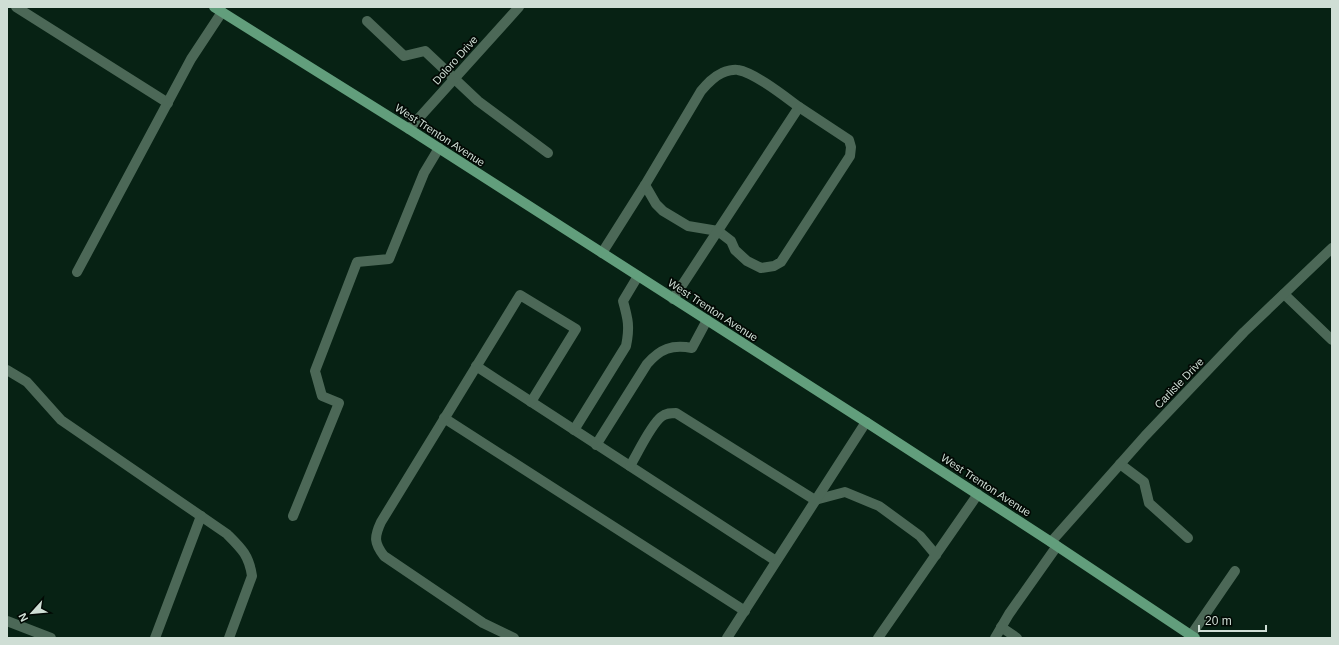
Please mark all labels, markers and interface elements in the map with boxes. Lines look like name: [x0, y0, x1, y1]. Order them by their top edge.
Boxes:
street label: Doloro Drive: [430, 33, 480, 87]
street label: West Trenton Avenue: [393, 101, 487, 169]
street label: West Trenton Avenue: [666, 276, 760, 344]
street label: Carlisle Drive: [1152, 355, 1206, 411]
street label: West Trenton Avenue: [939, 451, 1033, 519]
north arrow: [12, 593, 52, 633]
scale bar: [1199, 607, 1266, 633]
text: N: [16, 611, 30, 624]
text: 20 m: [1205, 614, 1232, 628]

